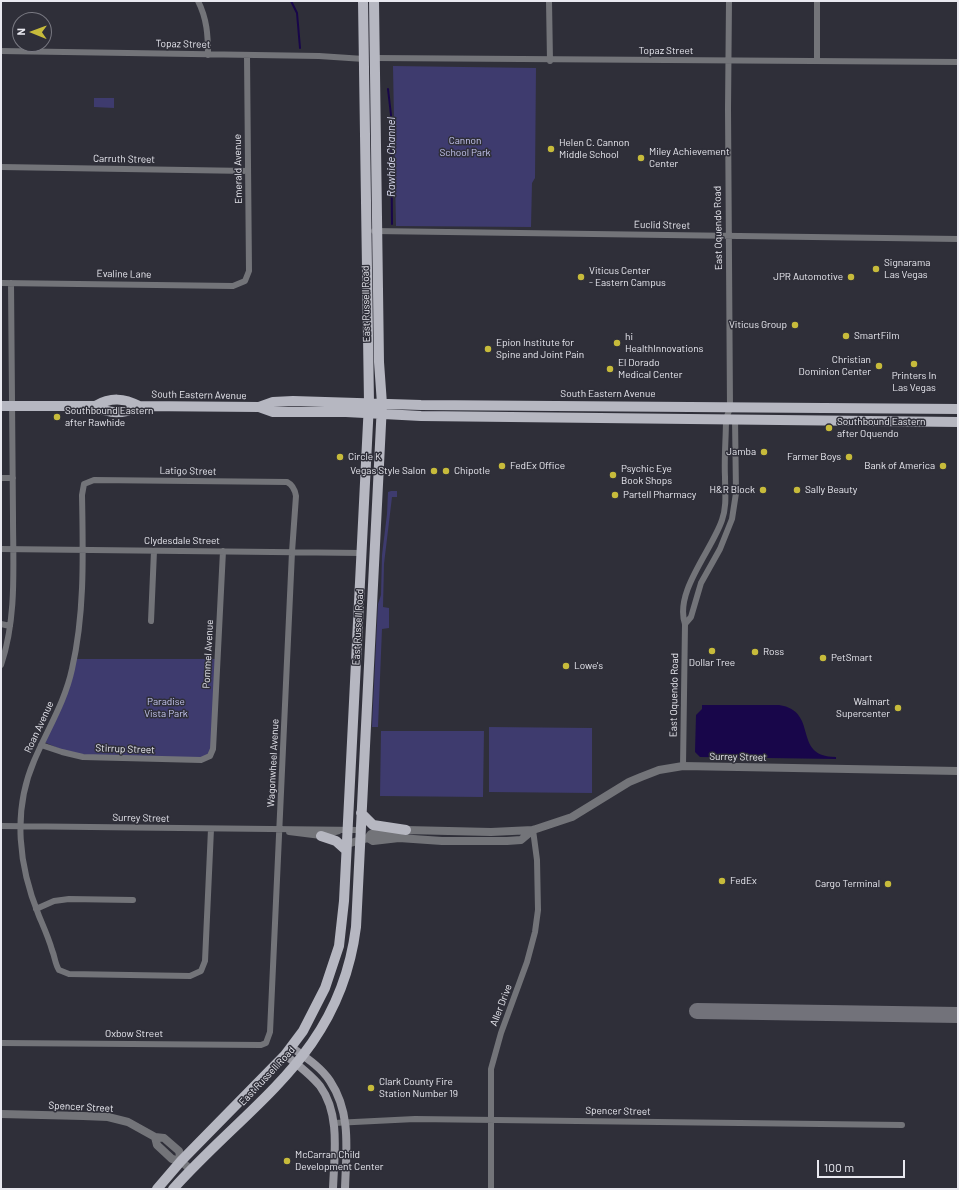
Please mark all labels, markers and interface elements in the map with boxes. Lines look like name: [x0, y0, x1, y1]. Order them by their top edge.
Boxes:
north arrow: [12, 12, 52, 52]
text: N: [14, 28, 27, 36]
street label: Topaz Street: [155, 38, 211, 50]
street label: Topaz Street: [639, 45, 693, 57]
water label: Rawhide Channel: [384, 117, 398, 197]
street label: Emerald Avenue: [231, 134, 245, 204]
park label: Cannon School Park: [439, 135, 491, 158]
place label: Helen C. Cannon Middle School: [559, 137, 629, 160]
marker: Helen C. Cannon Middle School: [546, 144, 556, 154]
place label: Miley Achievement Center: [649, 146, 730, 170]
street label: Carruth Street: [93, 152, 155, 166]
marker: Miley Achievement Center: [636, 153, 646, 163]
street label: East Oquendo Road: [711, 186, 725, 270]
street label: Euclid Street: [634, 219, 690, 231]
place label: Signarama Las Vegas: [884, 257, 930, 280]
marker: Signarama Las Vegas: [871, 264, 881, 274]
place label: Viticus Center - Eastern Campus: [589, 265, 666, 288]
street label: East Russell Road: [359, 266, 373, 342]
street label: Evaline Lane: [97, 268, 151, 280]
place label: JPR Automotive: [773, 271, 843, 283]
marker: Viticus Center - Eastern Campus: [576, 272, 586, 282]
marker: JPR Automotive: [846, 272, 856, 282]
place label: Viticus Group: [729, 319, 787, 331]
marker: Viticus Group: [790, 320, 800, 330]
place label: SmartFilm: [854, 330, 899, 342]
place label: hi HealthInnovations: [625, 331, 703, 354]
marker: SmartFilm: [841, 331, 851, 341]
place label: Epion Institute for Spine and Joint Pain: [496, 337, 584, 360]
marker: hi HealthInnovations: [612, 338, 622, 348]
marker: Epion Institute for Spine and Joint Pain: [483, 344, 493, 354]
place label: Christian Dominion Center: [799, 354, 871, 378]
place label: El Dorado Medical Center: [618, 357, 682, 380]
marker: Printers In Las Vegas: [909, 359, 919, 369]
marker: Christian Dominion Center: [874, 361, 884, 371]
marker: El Dorado Medical Center: [605, 364, 615, 374]
place label: Printers In Las Vegas: [892, 370, 936, 394]
street label: South Eastern Avenue: [151, 388, 247, 402]
street label: South Eastern Avenue: [560, 388, 656, 400]
place label: Southbound Eastern after Rawhide: [65, 405, 153, 428]
marker: Southbound Eastern after Rawhide: [52, 412, 62, 422]
place label: Southbound Eastern after Oquendo: [837, 416, 925, 440]
marker: Southbound Eastern after Oquendo: [824, 423, 834, 433]
place label: Jamba: [726, 446, 756, 458]
marker: Jamba: [759, 447, 769, 457]
place label: Circle K: [348, 451, 381, 463]
place label: Farmer Boys: [787, 451, 841, 463]
marker: Circle K: [335, 452, 345, 462]
marker: Farmer Boys: [844, 452, 854, 462]
place label: FedEx Office: [510, 460, 565, 472]
place label: Bank of America: [864, 460, 935, 472]
marker: FedEx Office: [497, 461, 507, 471]
marker: Bank of America: [938, 461, 948, 471]
place label: Psychic Eye Book Shops: [621, 463, 672, 486]
street label: Latigo Street: [159, 465, 217, 477]
place label: Vegas Style Salon: [350, 465, 426, 477]
place label: Chipotle: [454, 465, 490, 477]
marker: Vegas Style Salon: [429, 466, 439, 476]
marker: Chipotle: [441, 466, 451, 476]
marker: Psychic Eye Book Shops: [608, 470, 618, 480]
place label: H&R Block: [710, 484, 755, 496]
place label: Sally Beauty: [805, 484, 857, 496]
marker: H&R Block: [758, 485, 768, 495]
marker: Sally Beauty: [792, 485, 802, 495]
place label: Partell Pharmacy: [623, 489, 696, 501]
marker: Partell Pharmacy: [610, 490, 620, 500]
street label: Clydesdale Street: [144, 535, 220, 547]
street label: East Russell Road: [350, 588, 366, 666]
street label: Pommel Avenue: [200, 619, 216, 689]
marker: Dollar Tree: [707, 646, 717, 656]
place label: Ross: [763, 646, 784, 658]
marker: Ross: [750, 647, 760, 657]
place label: PetSmart: [831, 652, 872, 664]
street label: East Oquendo Road: [667, 653, 681, 737]
marker: PetSmart: [818, 653, 828, 663]
place label: Dollar Tree: [689, 657, 735, 669]
place label: Lowe's: [574, 660, 603, 672]
marker: Lowe's: [561, 661, 571, 671]
park label: Paradise Vista Park: [144, 696, 188, 720]
place label: Walmart Supercenter: [836, 696, 890, 720]
street label: Roan Avenue: [22, 699, 56, 755]
marker: Walmart Supercenter: [893, 703, 903, 713]
street label: Wagonwheel Avenue: [265, 718, 281, 808]
street label: Stirrup Street: [95, 742, 155, 756]
street label: Surrey Street: [709, 750, 767, 764]
street label: Surrey Street: [112, 811, 170, 825]
place label: FedEx: [730, 875, 757, 887]
marker: FedEx: [717, 876, 727, 886]
place label: Cargo Terminal: [815, 878, 880, 890]
marker: Cargo Terminal: [883, 879, 893, 889]
street label: Aller Drive: [488, 982, 514, 1028]
street label: Oxbow Street: [105, 1028, 163, 1040]
street label: East Russell Road: [236, 1044, 298, 1108]
place label: Clark County Fire Station Number 19: [379, 1076, 458, 1100]
marker: Clark County Fire Station Number 19: [366, 1083, 376, 1093]
street label: Spencer Street: [48, 1099, 114, 1115]
street label: Spencer Street: [585, 1104, 651, 1118]
place label: McCarran Child Development Center: [295, 1149, 383, 1172]
scale bar: [819, 1152, 907, 1178]
marker: McCarran Child Development Center: [282, 1156, 292, 1166]
text: 100 m: [824, 1160, 854, 1174]

